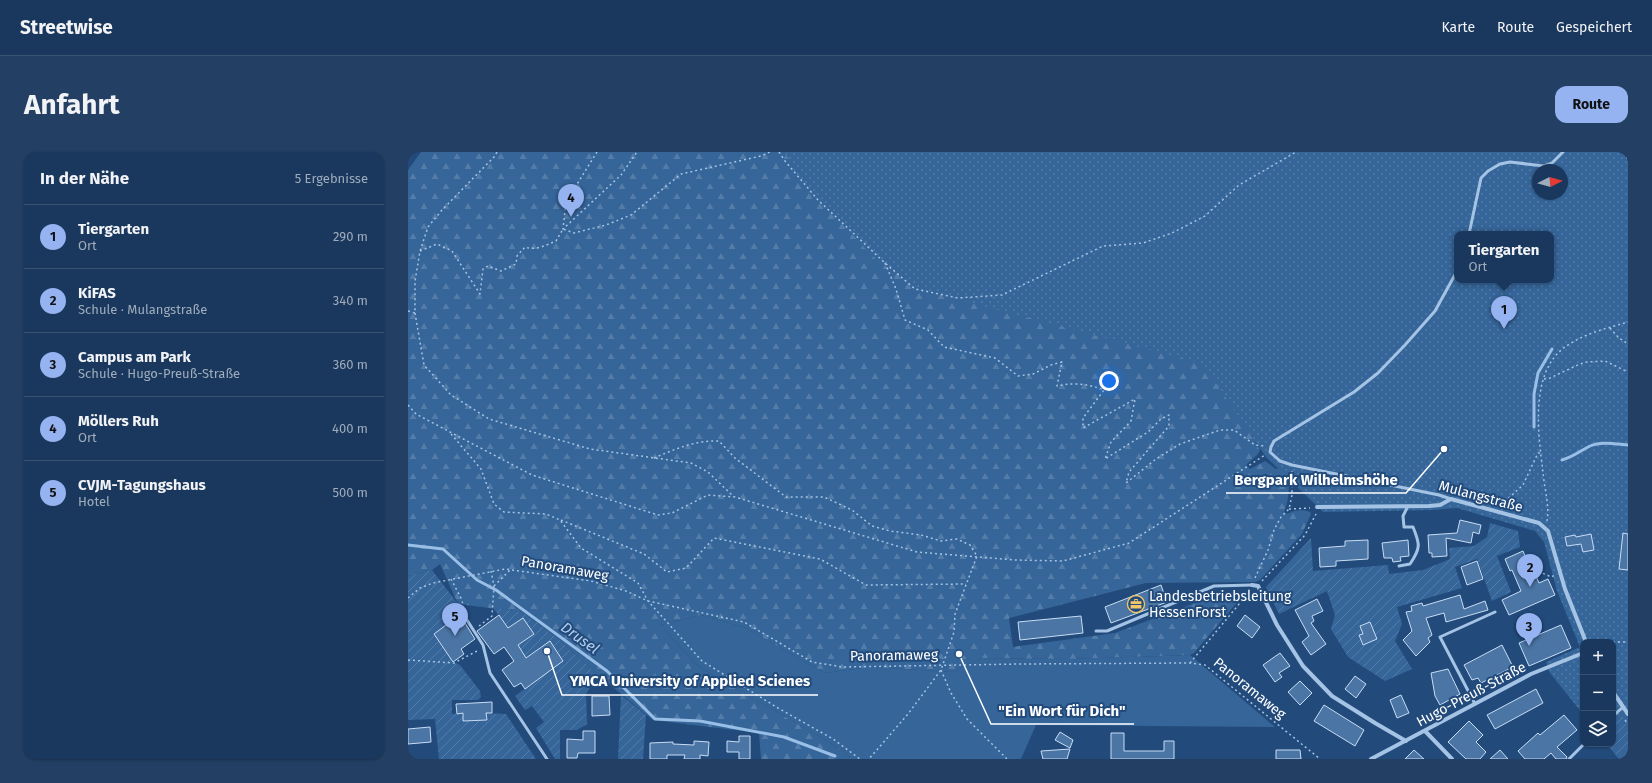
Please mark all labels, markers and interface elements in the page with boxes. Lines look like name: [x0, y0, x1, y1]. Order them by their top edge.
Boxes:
text: Streetwise: [20, 16, 113, 39]
text: Karte: [1441, 19, 1475, 36]
text: Route: [1497, 19, 1534, 36]
text: Gespeichert: [1556, 19, 1632, 36]
button: Route: [1555, 86, 1628, 123]
text: Anfahrt: [24, 88, 120, 121]
north arrow: [1532, 164, 1568, 200]
text: In der Nähe: [40, 168, 129, 189]
text: 5 Ergebnisse: [295, 171, 368, 186]
pin: 4: [558, 184, 584, 217]
text: Tiergarten: [78, 220, 149, 238]
text: 1: [50, 229, 56, 244]
text: 290 m: [333, 229, 368, 244]
popup: [1454, 231, 1554, 283]
text: Ort: [78, 238, 97, 253]
text: Tiergarten: [1468, 241, 1540, 259]
text: Ort: [1468, 259, 1487, 274]
text: KiFAS: [78, 284, 116, 302]
text: 2: [50, 293, 56, 308]
text: 340 m: [333, 293, 368, 308]
pin: 1: [1491, 296, 1517, 329]
text: Schule · Mulangstraße: [78, 302, 207, 317]
text: Campus am Park: [78, 348, 191, 366]
text: 3: [50, 357, 56, 372]
text: 360 m: [333, 357, 368, 372]
text: Schule · Hugo-Preuß-Straße: [78, 366, 240, 381]
your location: [1099, 371, 1119, 391]
text: Möllers Ruh: [78, 412, 159, 430]
text: 4: [49, 421, 57, 436]
text: 400 m: [332, 421, 368, 436]
text: Ort: [78, 430, 97, 445]
callout: Bergpark Wilhelmshöhe: [1226, 466, 1406, 493]
text: Bergpark Wilhelmshöhe: [1234, 471, 1398, 489]
text: CVJM-Tagungshaus: [78, 476, 206, 494]
street label: Mulangstraße: [1437, 477, 1525, 516]
text: 5: [50, 485, 56, 500]
text: 500 m: [332, 485, 368, 500]
text: Hotel: [78, 494, 110, 509]
street label: Panoramaweg: [520, 552, 611, 585]
pin: 2: [1517, 554, 1543, 587]
place label: Landesbetriebsleitung HessenForst: [1149, 588, 1292, 621]
office icon: Landesbetriebsleitung HessenForst: [1126, 594, 1146, 614]
pin: 5: [442, 603, 468, 636]
pin: 3: [1516, 613, 1542, 646]
water label: Drusel: [557, 618, 603, 658]
map controls: [1580, 639, 1616, 747]
button: +: [1580, 639, 1616, 675]
street label: Panoramaweg: [850, 646, 939, 665]
street label: Panoramaweg: [1210, 654, 1290, 723]
street label: Hugo-Preuß-Straße: [1414, 658, 1529, 730]
callout: YMCA University of Applied Scienes: [562, 668, 818, 695]
text: YMCA University of Applied Scienes: [569, 672, 810, 690]
button: −: [1580, 675, 1616, 711]
callout: "Ein Wort für Dich": [991, 697, 1134, 724]
text: "Ein Wort für Dich": [998, 702, 1126, 720]
button: layers: [1580, 711, 1616, 747]

